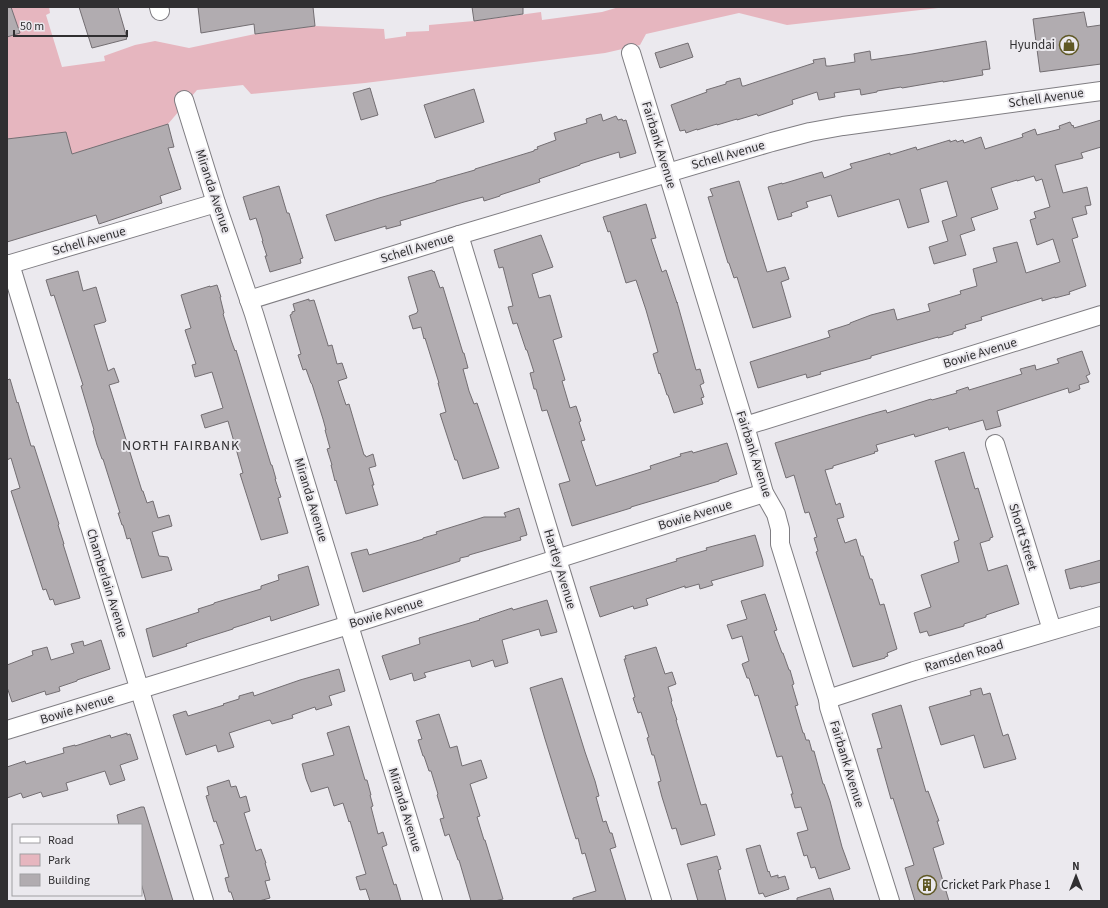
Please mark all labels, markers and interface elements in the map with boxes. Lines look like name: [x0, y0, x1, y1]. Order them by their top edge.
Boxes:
scale bar: [14, 12, 127, 38]
text: 50 m: [20, 18, 44, 35]
shop icon: Hyundai: [1058, 34, 1080, 56]
place label: Hyundai: [1009, 36, 1055, 54]
street label: Schell Avenue: [1007, 84, 1085, 112]
street label: Fairbank Avenue: [637, 99, 681, 191]
street label: Schell Avenue: [689, 136, 767, 174]
street label: Miranda Avenue: [191, 147, 235, 235]
street label: Schell Avenue: [50, 222, 128, 260]
street label: Schell Avenue: [378, 228, 456, 268]
street label: Bowie Avenue: [941, 333, 1019, 373]
street label: Fairbank Avenue: [732, 408, 776, 500]
district label: NORTH FAIRBANK: [122, 436, 240, 456]
street label: Miranda Avenue: [290, 456, 332, 544]
street label: Bowie Avenue: [656, 495, 734, 535]
street label: Shortt Street: [1004, 501, 1042, 573]
street label: Chamberlain Avenue: [82, 526, 132, 640]
street label: Hartley Avenue: [539, 527, 581, 611]
street label: Bowie Avenue: [347, 593, 425, 633]
street label: Ramsden Road: [922, 635, 1006, 677]
street label: Bowie Avenue: [38, 689, 116, 729]
street label: Fairbank Avenue: [825, 718, 869, 810]
street label: Miranda Avenue: [384, 766, 426, 854]
legend: [12, 824, 142, 896]
text: Road: [48, 832, 74, 849]
text: Park: [48, 852, 70, 869]
north arrow: [1056, 856, 1096, 896]
text: N: [1072, 859, 1080, 874]
text: Building: [48, 872, 90, 889]
building icon: Cricket Park Phase 1: [916, 874, 938, 896]
place label: Cricket Park Phase 1: [941, 876, 1050, 894]

